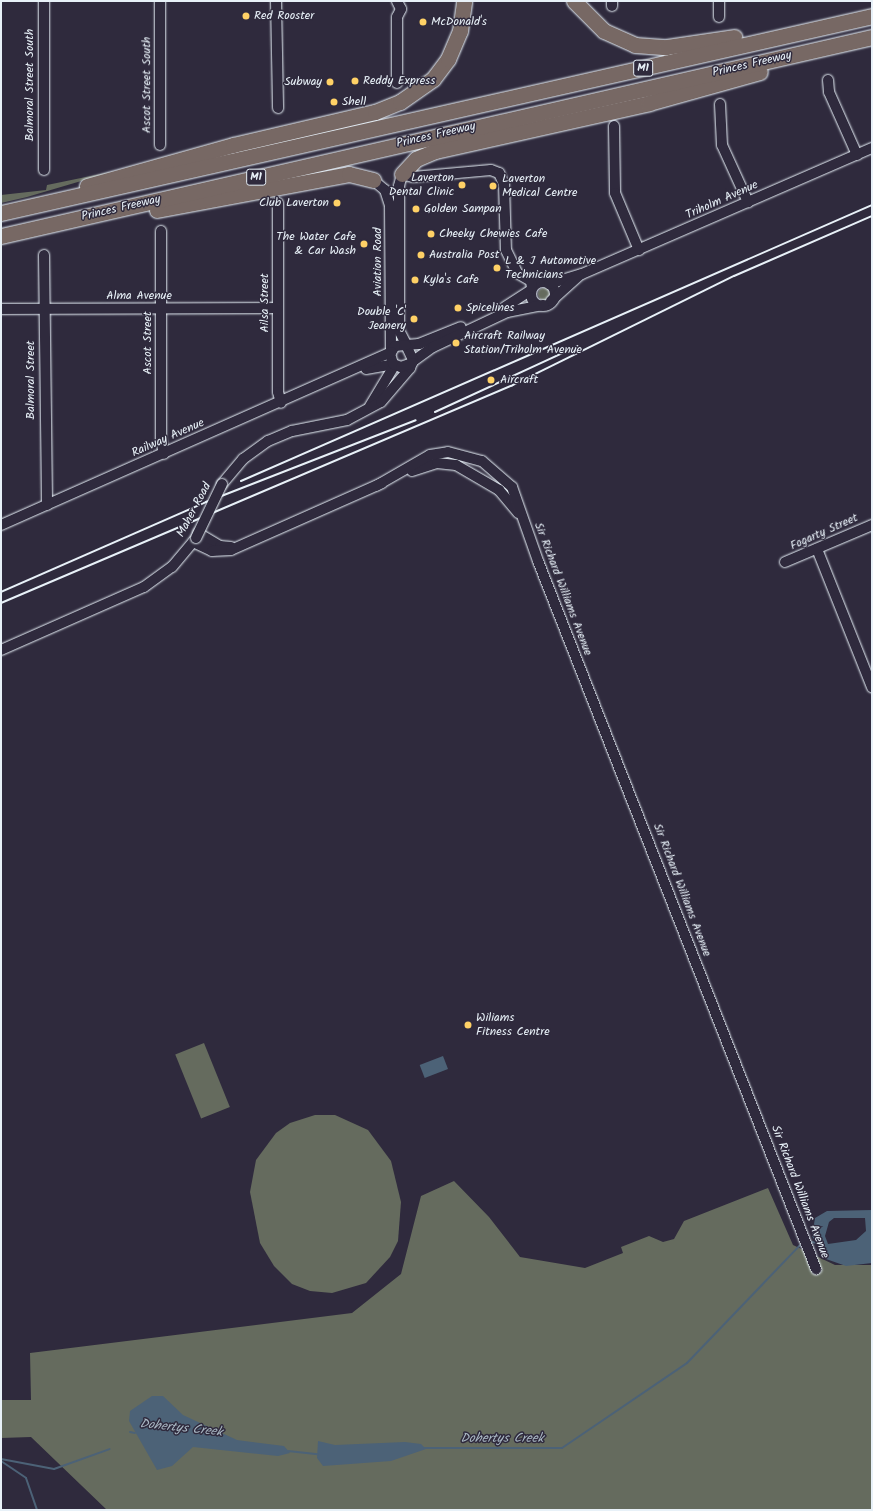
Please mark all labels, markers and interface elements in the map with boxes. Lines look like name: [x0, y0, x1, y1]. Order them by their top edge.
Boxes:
place label: Red Rooster: [254, 9, 314, 23]
marker: Red Rooster: [241, 11, 251, 21]
place label: McDonald's: [431, 15, 487, 29]
marker: McDonald's: [418, 17, 428, 27]
street label: Balmoral Street South: [23, 29, 37, 141]
street label: Ascot Street South: [140, 37, 154, 133]
street label: Princes Freeway: [711, 48, 793, 80]
road number: M1: [633, 59, 653, 77]
place label: Reddy Express: [363, 74, 435, 88]
place label: Subway: [284, 75, 322, 89]
marker: Reddy Express: [350, 76, 360, 86]
marker: Subway: [325, 77, 335, 87]
place label: Shell: [342, 95, 366, 109]
marker: Shell: [329, 97, 339, 107]
street label: Princes Freeway: [395, 119, 477, 151]
road number: M1: [246, 168, 266, 186]
place label: Laverton Dental Clinic: [389, 171, 454, 199]
place label: Laverton Medical Centre: [502, 172, 577, 200]
street label: Triholm Avenue: [684, 178, 760, 222]
marker: Laverton Dental Clinic: [457, 180, 467, 190]
marker: Laverton Medical Centre: [487, 180, 499, 192]
street label: Princes Freeway: [80, 192, 162, 224]
place label: Club Laverton: [259, 196, 329, 210]
marker: Club Laverton: [332, 198, 342, 208]
place label: Golden Sampan: [424, 202, 502, 216]
marker: Golden Sampan: [411, 204, 421, 214]
street label: Aviation Road: [371, 227, 385, 297]
place label: Cheeky Chewies Cafe: [439, 227, 547, 241]
marker: Cheeky Chewies Cafe: [426, 229, 436, 239]
place label: The Water Cafe & Car Wash: [276, 230, 356, 258]
marker: The Water Cafe & Car Wash: [359, 239, 369, 249]
place label: Australia Post: [429, 248, 499, 262]
marker: Australia Post: [416, 250, 426, 260]
place label: L & J Automotive Technicians: [505, 254, 596, 282]
marker: L & J Automotive Technicians: [492, 263, 502, 273]
street label: Ailsa Street: [258, 273, 272, 333]
place label: Kyla's Cafe: [423, 273, 479, 287]
marker: Kyla's Cafe: [410, 275, 420, 285]
street label: Alma Avenue: [106, 289, 172, 303]
place label: Spicelines: [466, 301, 514, 315]
marker: Spicelines: [453, 303, 463, 313]
place label: Double 'C' Jeanery: [357, 305, 406, 333]
street label: Ascot Street: [141, 311, 155, 375]
marker: Double 'C' Jeanery: [409, 314, 419, 324]
place label: Aircraft Railway Station/Triholm Avenue: [464, 329, 582, 357]
marker: Aircraft Railway Station/Triholm Avenue: [451, 338, 461, 348]
street label: Balmoral Street: [24, 341, 38, 419]
place label: Aircraft: [500, 373, 538, 387]
marker: Aircraft: [485, 374, 497, 386]
street label: Railway Avenue: [129, 416, 207, 460]
street label: Maher Road: [174, 480, 214, 540]
street label: Fogarty Street: [788, 511, 860, 553]
street label: Sir Richard Williams Avenue: [531, 520, 595, 658]
street label: Sir Richard Williams Avenue: [650, 821, 714, 959]
place label: Wiliams Fitness Centre: [476, 1011, 550, 1039]
marker: Wiliams Fitness Centre: [463, 1020, 473, 1030]
street label: Sir Richard Williams Avenue: [768, 1123, 832, 1261]
water label: Dohertys Creek: [139, 1417, 223, 1441]
water label: Dohertys Creek: [460, 1431, 544, 1447]

